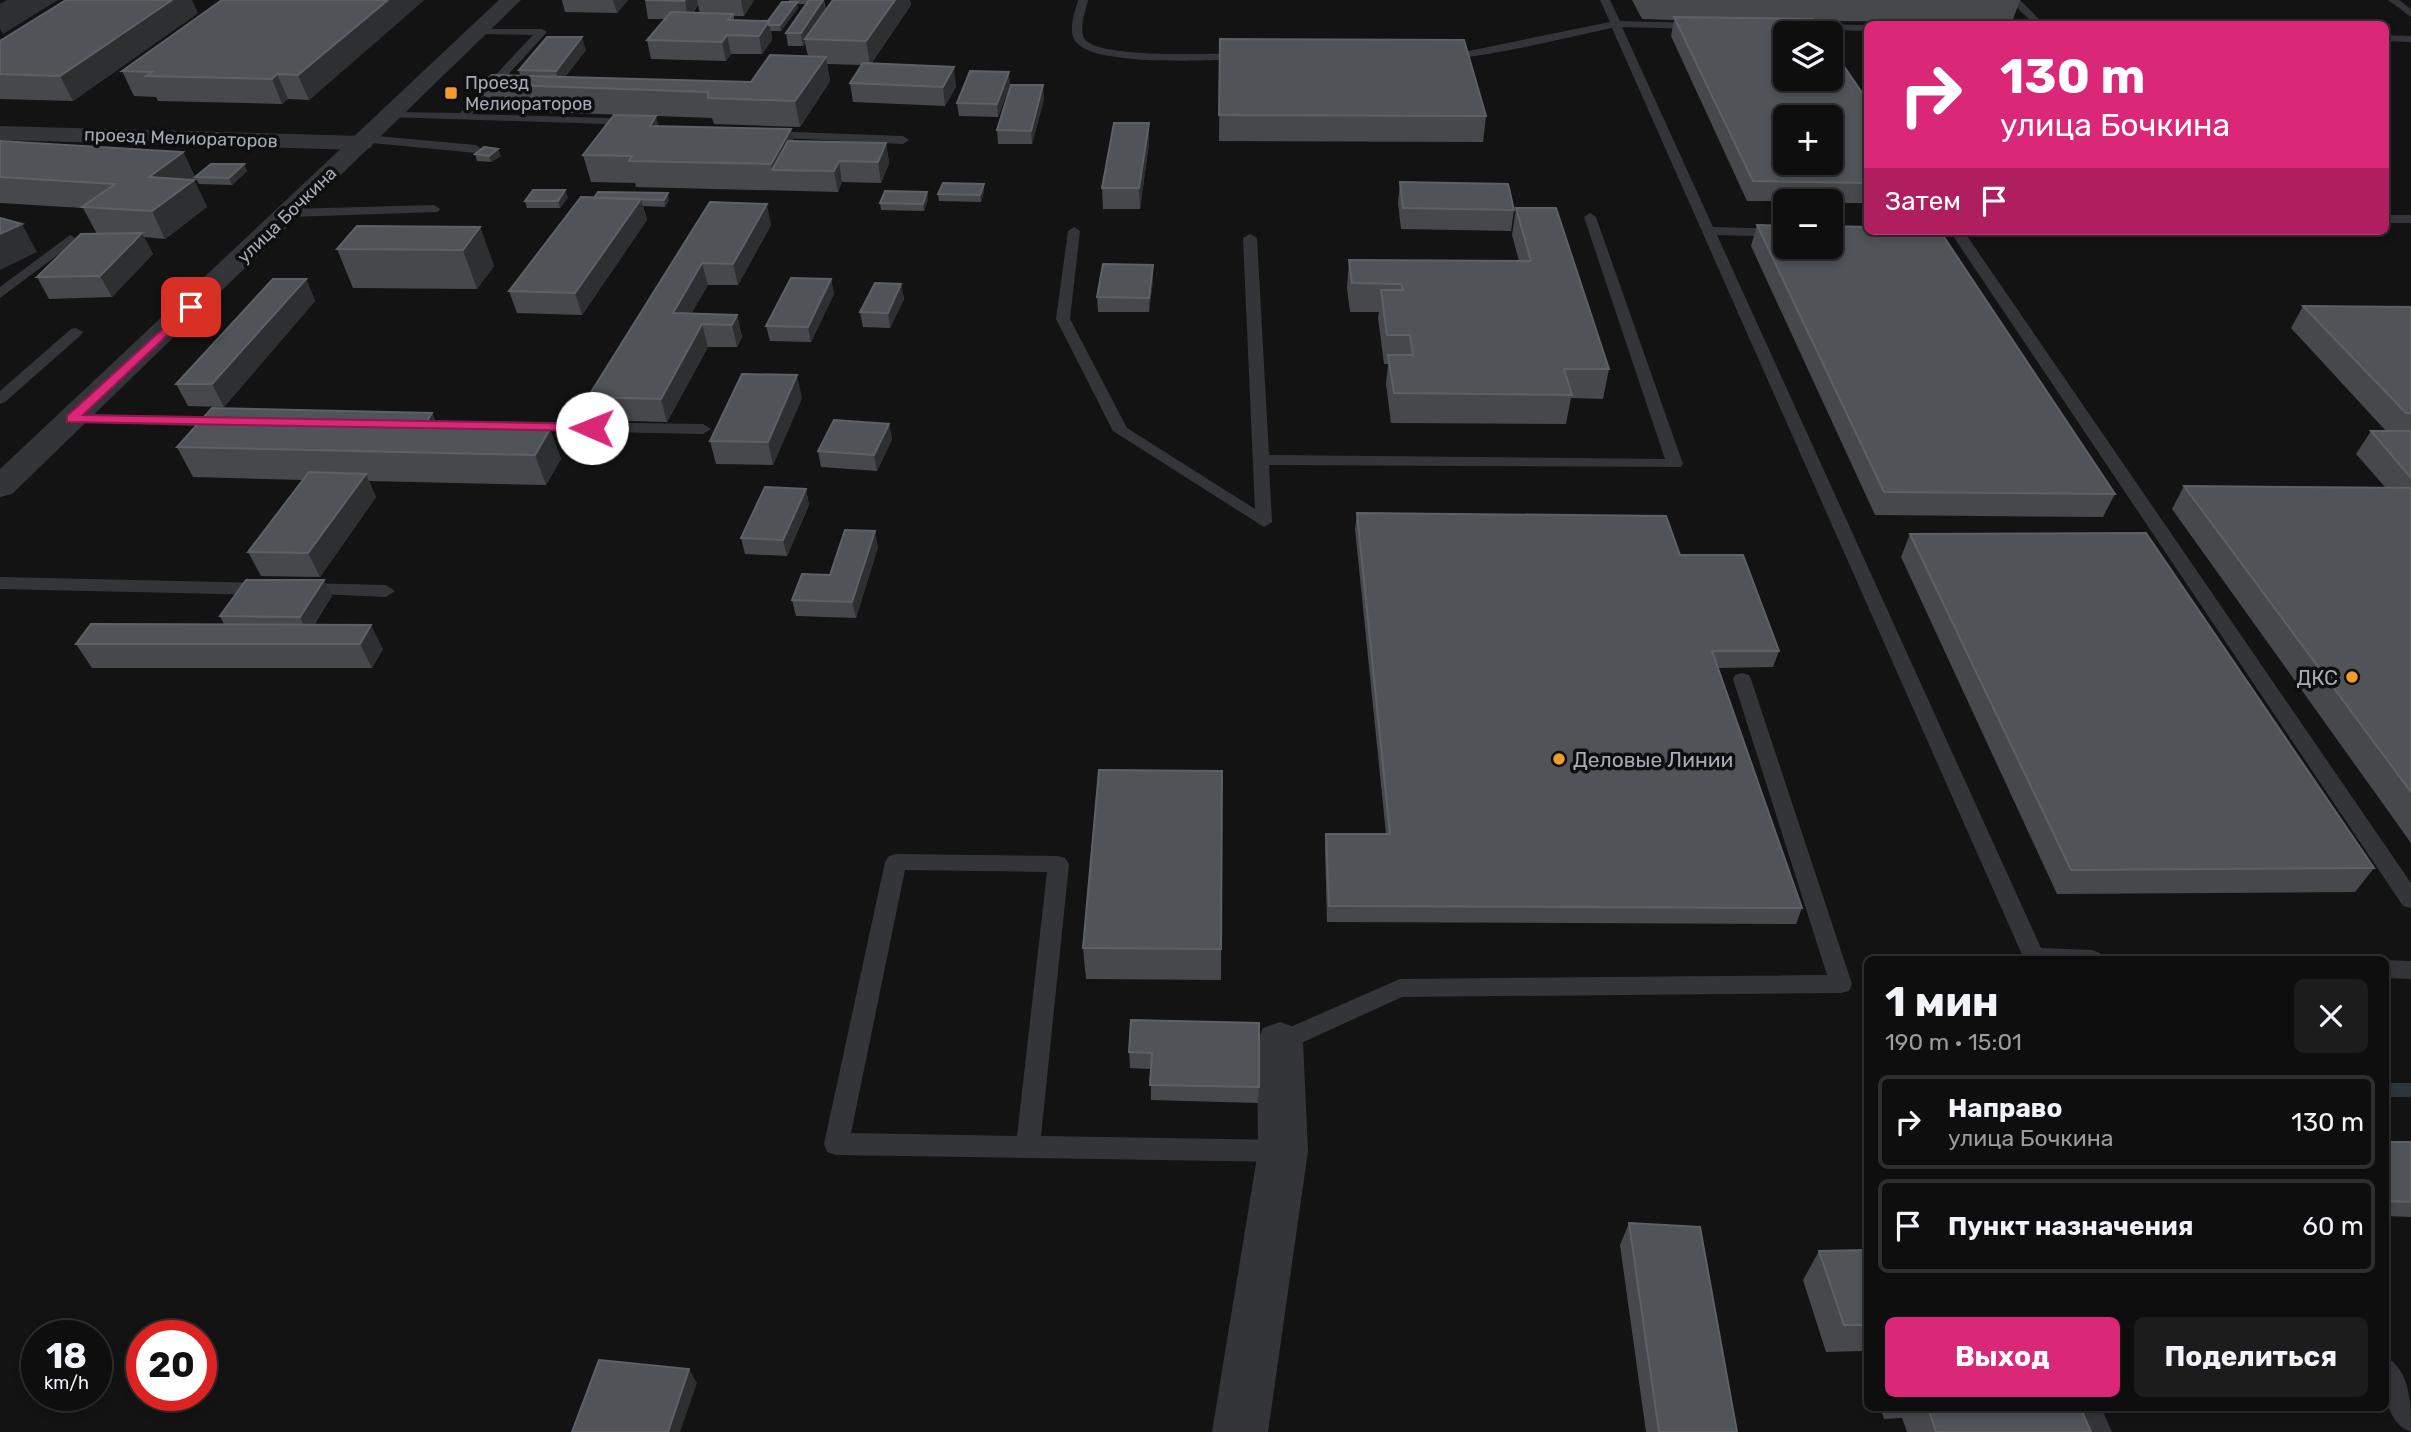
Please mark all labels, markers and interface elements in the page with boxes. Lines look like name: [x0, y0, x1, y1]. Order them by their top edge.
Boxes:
map controls: [1773, 21, 1843, 259]
button: layers: [1773, 21, 1843, 91]
text: 130 m: [2000, 47, 2145, 105]
icon: right: [1885, 49, 1976, 140]
place label: Проезд Мелиораторов: [465, 72, 592, 115]
marker: Проезд Мелиораторов: [443, 85, 459, 101]
button: +: [1773, 105, 1843, 175]
text: улица Бочкина: [2000, 106, 2230, 144]
street label: проезд Мелиораторов: [84, 124, 278, 152]
street label: улица Бочкина: [233, 162, 341, 268]
icon: arrive: [1975, 182, 2013, 220]
text: Затем: [1885, 186, 1961, 217]
button: −: [1773, 189, 1843, 259]
pin: [161, 277, 221, 337]
icon: arrive: [172, 288, 210, 326]
position arrow: [555, 391, 629, 465]
place label: ДКС: [2296, 665, 2338, 690]
marker: ДКС: [2344, 669, 2360, 685]
place label: Деловые Линии: [1573, 747, 1733, 772]
marker: Деловые Линии: [1551, 751, 1567, 767]
text: 1 мин: [1885, 977, 1999, 1027]
button: close: [2294, 979, 2368, 1053]
text: 190 m · 15:01: [1885, 1028, 2022, 1056]
text: Направо: [1948, 1093, 2062, 1124]
icon: right: [1889, 1103, 1927, 1141]
text: 130 m: [2291, 1107, 2364, 1138]
text: улица Бочкина: [1948, 1124, 2113, 1152]
icon: arrive: [1889, 1207, 1927, 1245]
text: Пункт назначения: [1948, 1211, 2193, 1242]
text: 60 m: [2302, 1211, 2364, 1242]
button: Выход: [1885, 1317, 2120, 1397]
button: Поделиться: [2134, 1317, 2368, 1397]
speed limit sign: 20: [126, 1320, 217, 1411]
text: 18: [46, 1335, 87, 1377]
text: km/h: [44, 1372, 89, 1394]

